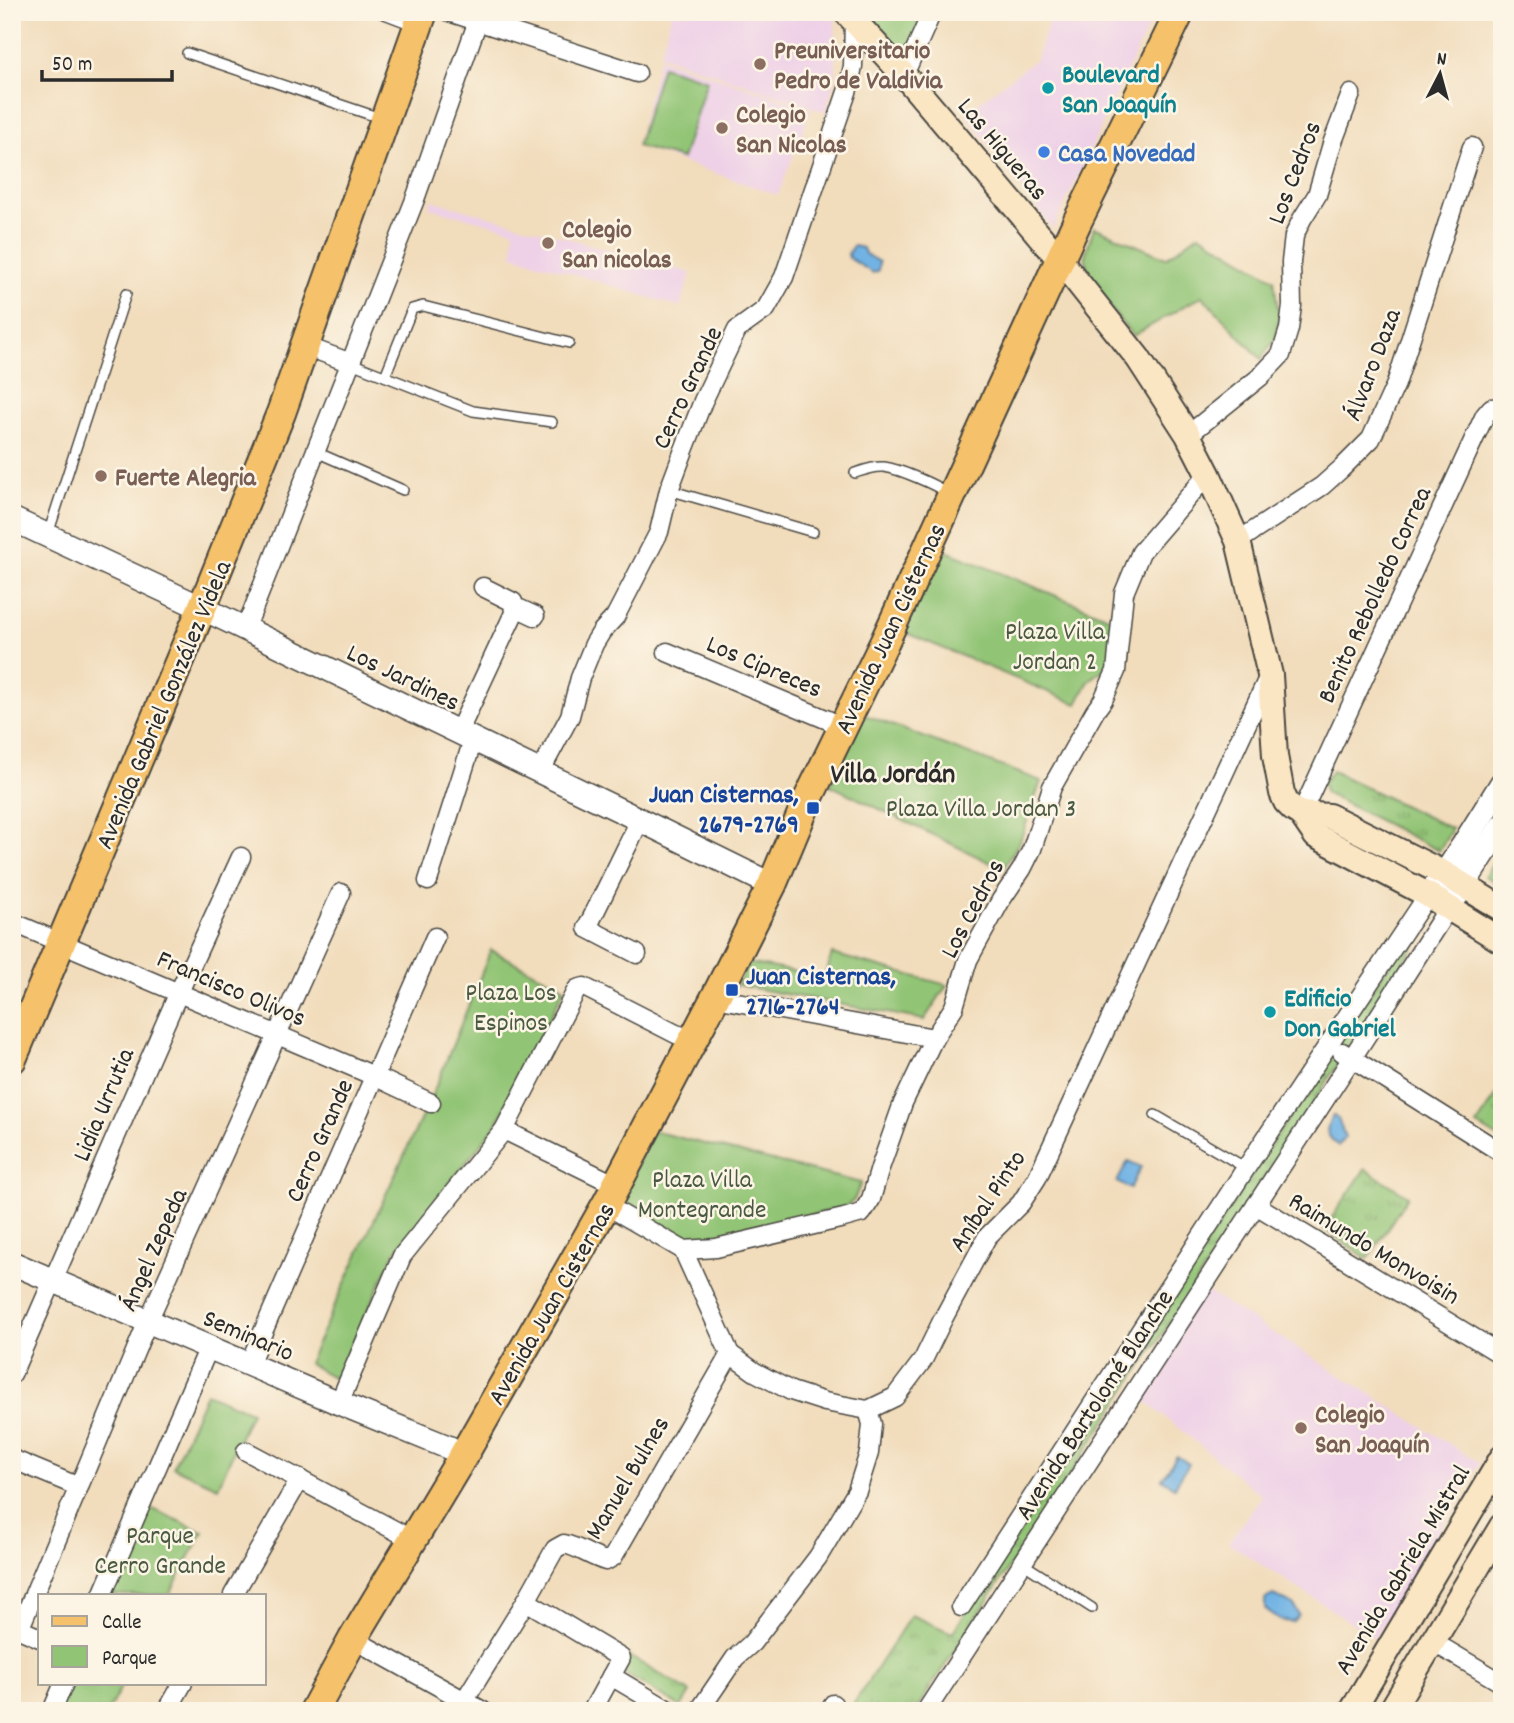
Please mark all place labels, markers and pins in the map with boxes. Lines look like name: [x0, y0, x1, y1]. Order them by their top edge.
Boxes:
place label: Preuniversitario Pedro de Valdivia: [774, 34, 943, 101]
marker: Preuniversitario Pedro de Valdivia: [752, 56, 768, 72]
place label: Boulevard San Joaquín: [1062, 58, 1176, 125]
marker: Boulevard San Joaquín: [1040, 80, 1056, 96]
place label: Colegio San Nicolas: [736, 98, 847, 165]
marker: Colegio San Nicolas: [714, 120, 730, 136]
place label: Casa Novedad: [1058, 137, 1195, 174]
marker: Casa Novedad: [1036, 144, 1052, 160]
place label: Colegio San nicolas: [562, 213, 672, 280]
marker: Colegio San nicolas: [540, 235, 556, 251]
place label: Fuerte Alegria: [115, 461, 256, 498]
marker: Fuerte Alegria: [93, 468, 109, 484]
place label: Juan Cisternas, 2679-2769: [649, 778, 799, 845]
marker: Juan Cisternas, 2679-2769: [805, 800, 821, 816]
place label: Juan Cisternas, 2716-2764: [746, 960, 896, 1027]
marker: Juan Cisternas, 2716-2764: [724, 982, 740, 998]
place label: Edificio Don Gabriel: [1284, 982, 1396, 1049]
marker: Edificio Don Gabriel: [1262, 1004, 1278, 1020]
place label: Colegio San Joaquín: [1315, 1398, 1429, 1465]
marker: Colegio San Joaquín: [1293, 1420, 1309, 1436]

